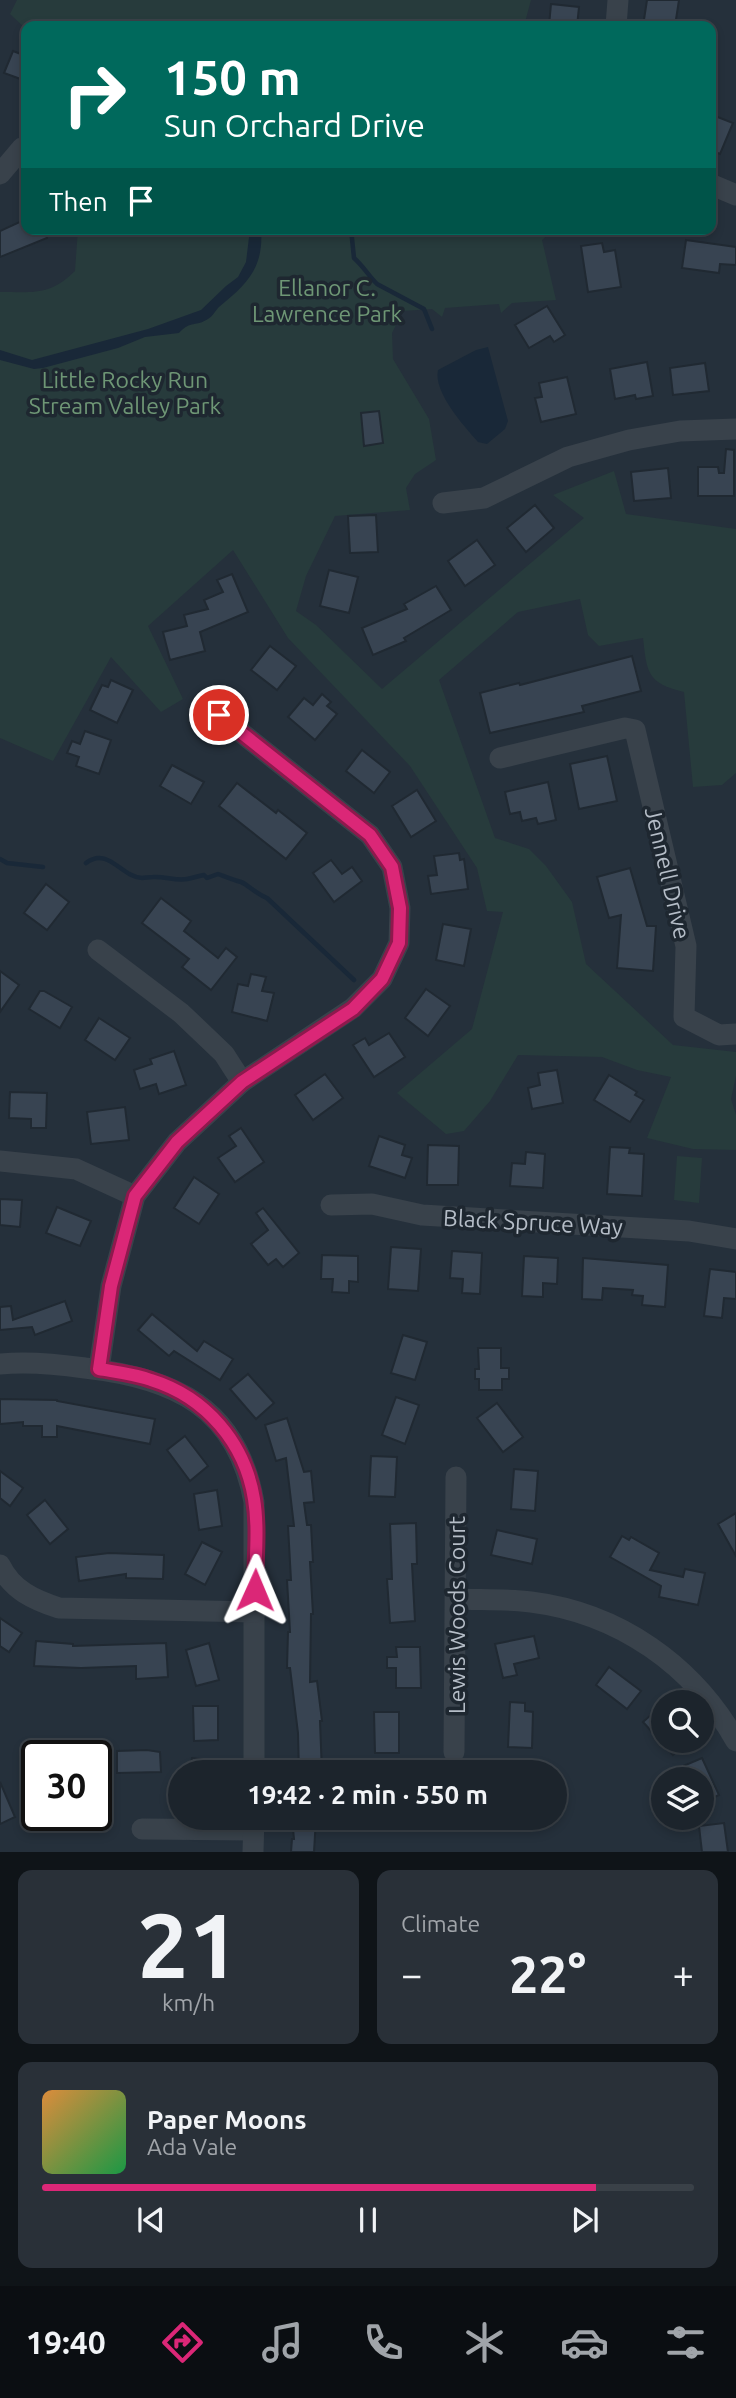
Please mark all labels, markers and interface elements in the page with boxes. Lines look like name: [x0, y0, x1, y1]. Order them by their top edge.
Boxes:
icon: right: [49, 49, 140, 140]
text: 150 m: [164, 49, 301, 104]
text: Sun Orchard Drive: [164, 107, 425, 143]
icon: arrive: [122, 182, 160, 220]
text: Then: [49, 187, 108, 216]
park label: Ellanor C. Lawrence Park: [252, 275, 402, 326]
park label: Little Rocky Run Stream Valley Park: [29, 367, 222, 418]
pin: [189, 685, 249, 745]
icon: arrive: [200, 696, 238, 734]
street label: Jennell Drive: [641, 805, 695, 941]
street label: Black Spruce Way: [443, 1205, 623, 1239]
street label: Lewis Woods Court: [444, 1516, 469, 1714]
position arrow: [218, 1553, 292, 1627]
map controls: [651, 1690, 714, 1830]
button: search: [651, 1690, 714, 1753]
speed limit sign: 30: [21, 1740, 112, 1831]
button: layers: [651, 1767, 714, 1830]
text: 19:42 · 2 min · 550 m: [247, 1780, 488, 1809]
text: 21: [137, 1893, 240, 1995]
text: Climate: [401, 1911, 480, 1936]
text: 22°: [509, 1945, 586, 2003]
text: −: [401, 1953, 422, 1995]
text: +: [673, 1953, 694, 1995]
text: km/h: [162, 1990, 215, 2015]
text: Paper Moons: [147, 2105, 306, 2134]
text: Ada Vale: [147, 2134, 237, 2159]
icon: previous: [132, 2201, 170, 2239]
icon: pause: [349, 2201, 387, 2239]
icon: next: [566, 2201, 604, 2239]
icon: directions: [158, 2318, 207, 2367]
icon: music: [258, 2318, 307, 2367]
icon: phone: [359, 2318, 408, 2367]
icon: climate: [460, 2318, 509, 2367]
icon: car: [560, 2318, 609, 2367]
icon: filters: [661, 2318, 710, 2367]
text: 19:40: [26, 2324, 106, 2360]

